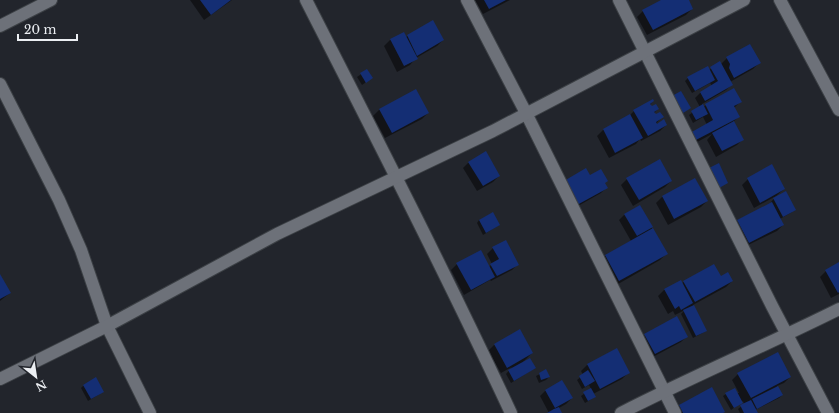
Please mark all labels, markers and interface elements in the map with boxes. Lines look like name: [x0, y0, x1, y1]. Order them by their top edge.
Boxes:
scale bar: [18, 16, 77, 42]
text: 20 m: [24, 22, 56, 37]
north arrow: [16, 357, 56, 397]
text: N: [32, 377, 49, 395]

